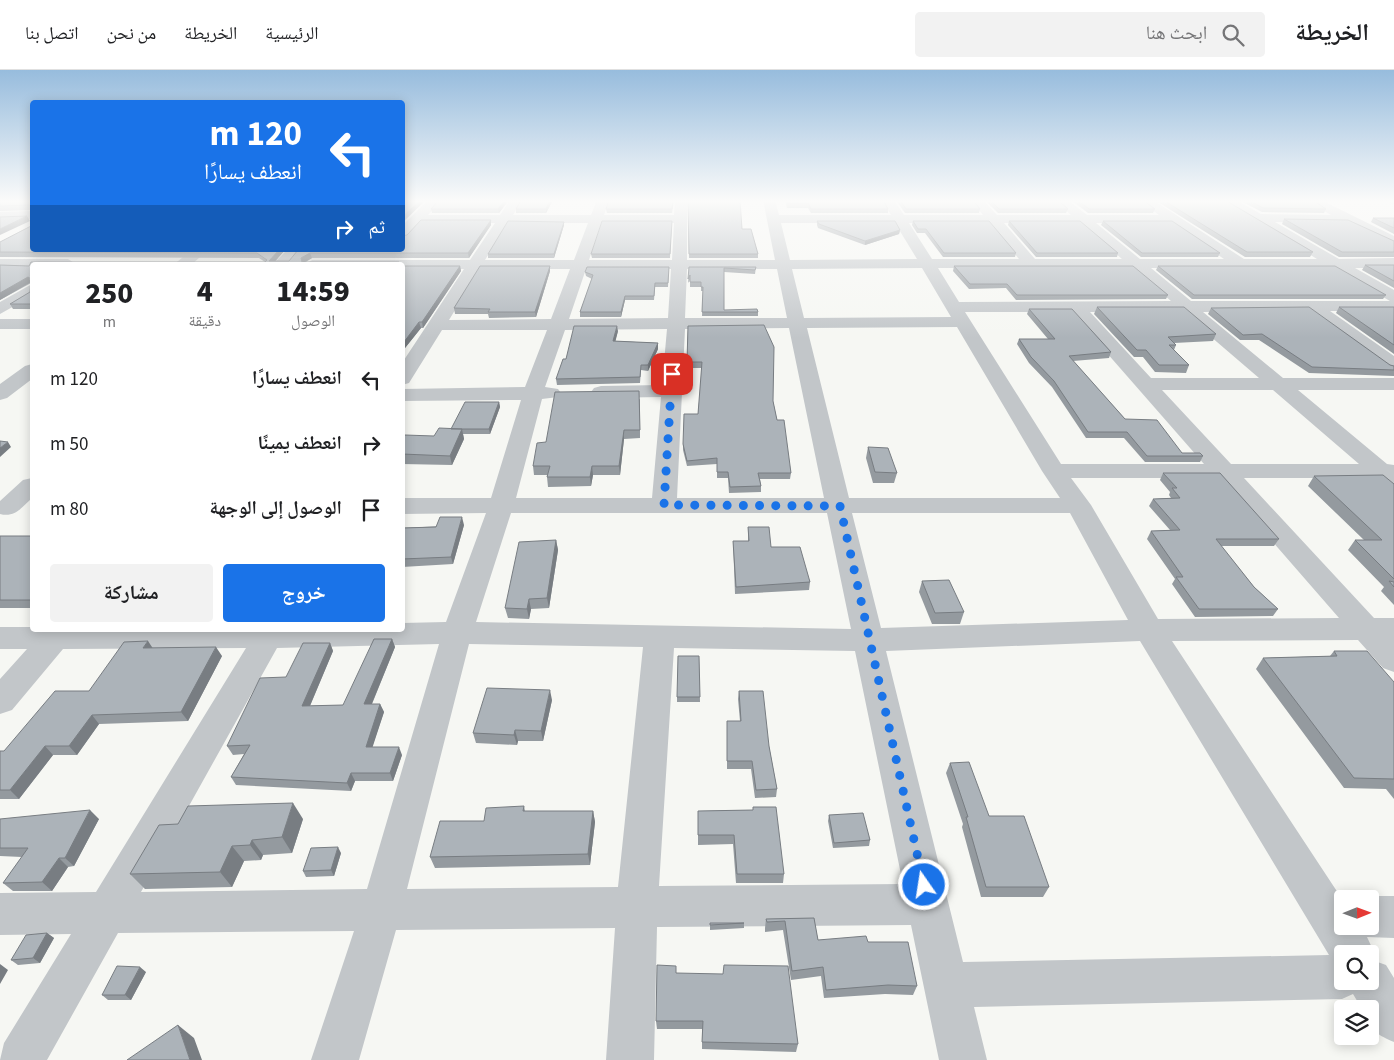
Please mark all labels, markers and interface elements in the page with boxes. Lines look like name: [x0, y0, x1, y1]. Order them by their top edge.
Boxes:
search box: [915, 12, 1265, 57]
text: الخريطة: [1295, 15, 1369, 50]
text: ابحث هنا: [1146, 20, 1207, 47]
text: اتصل بنا: [25, 21, 78, 46]
text: من نحن: [106, 21, 156, 46]
text: الخريطة: [184, 21, 237, 46]
text: الرئيسية: [265, 21, 319, 46]
icon: search: [1219, 21, 1247, 49]
text: 120 m: [210, 109, 302, 159]
icon: left: [320, 120, 385, 185]
text: انعطف يسارًا: [204, 156, 302, 188]
text: ثم: [368, 214, 385, 241]
icon: right: [330, 215, 358, 243]
text: 4: [197, 270, 213, 313]
text: 14:59: [276, 270, 350, 313]
text: 250: [85, 272, 133, 315]
text: دقيقة: [189, 310, 221, 332]
text: الوصول: [291, 310, 335, 332]
text: m: [103, 311, 116, 333]
pin: [651, 353, 693, 395]
icon: arrive: [658, 360, 686, 388]
text: انعطف يسارًا: [252, 365, 342, 392]
text: 120 m: [50, 366, 98, 393]
icon: left: [357, 366, 385, 394]
text: انعطف يمينًا: [258, 430, 342, 457]
text: 50 m: [50, 431, 88, 458]
icon: right: [357, 431, 385, 459]
text: الوصول إلى الوجهة: [209, 495, 342, 522]
text: 80 m: [50, 496, 88, 523]
icon: arrive: [357, 496, 385, 524]
button: مشاركة: [50, 564, 213, 622]
button: خروج: [223, 564, 385, 622]
position arrow: [897, 858, 949, 910]
north arrow: [1334, 890, 1379, 935]
map controls: [1334, 890, 1379, 1045]
button: search: [1334, 945, 1379, 990]
button: layers: [1334, 1000, 1379, 1045]

